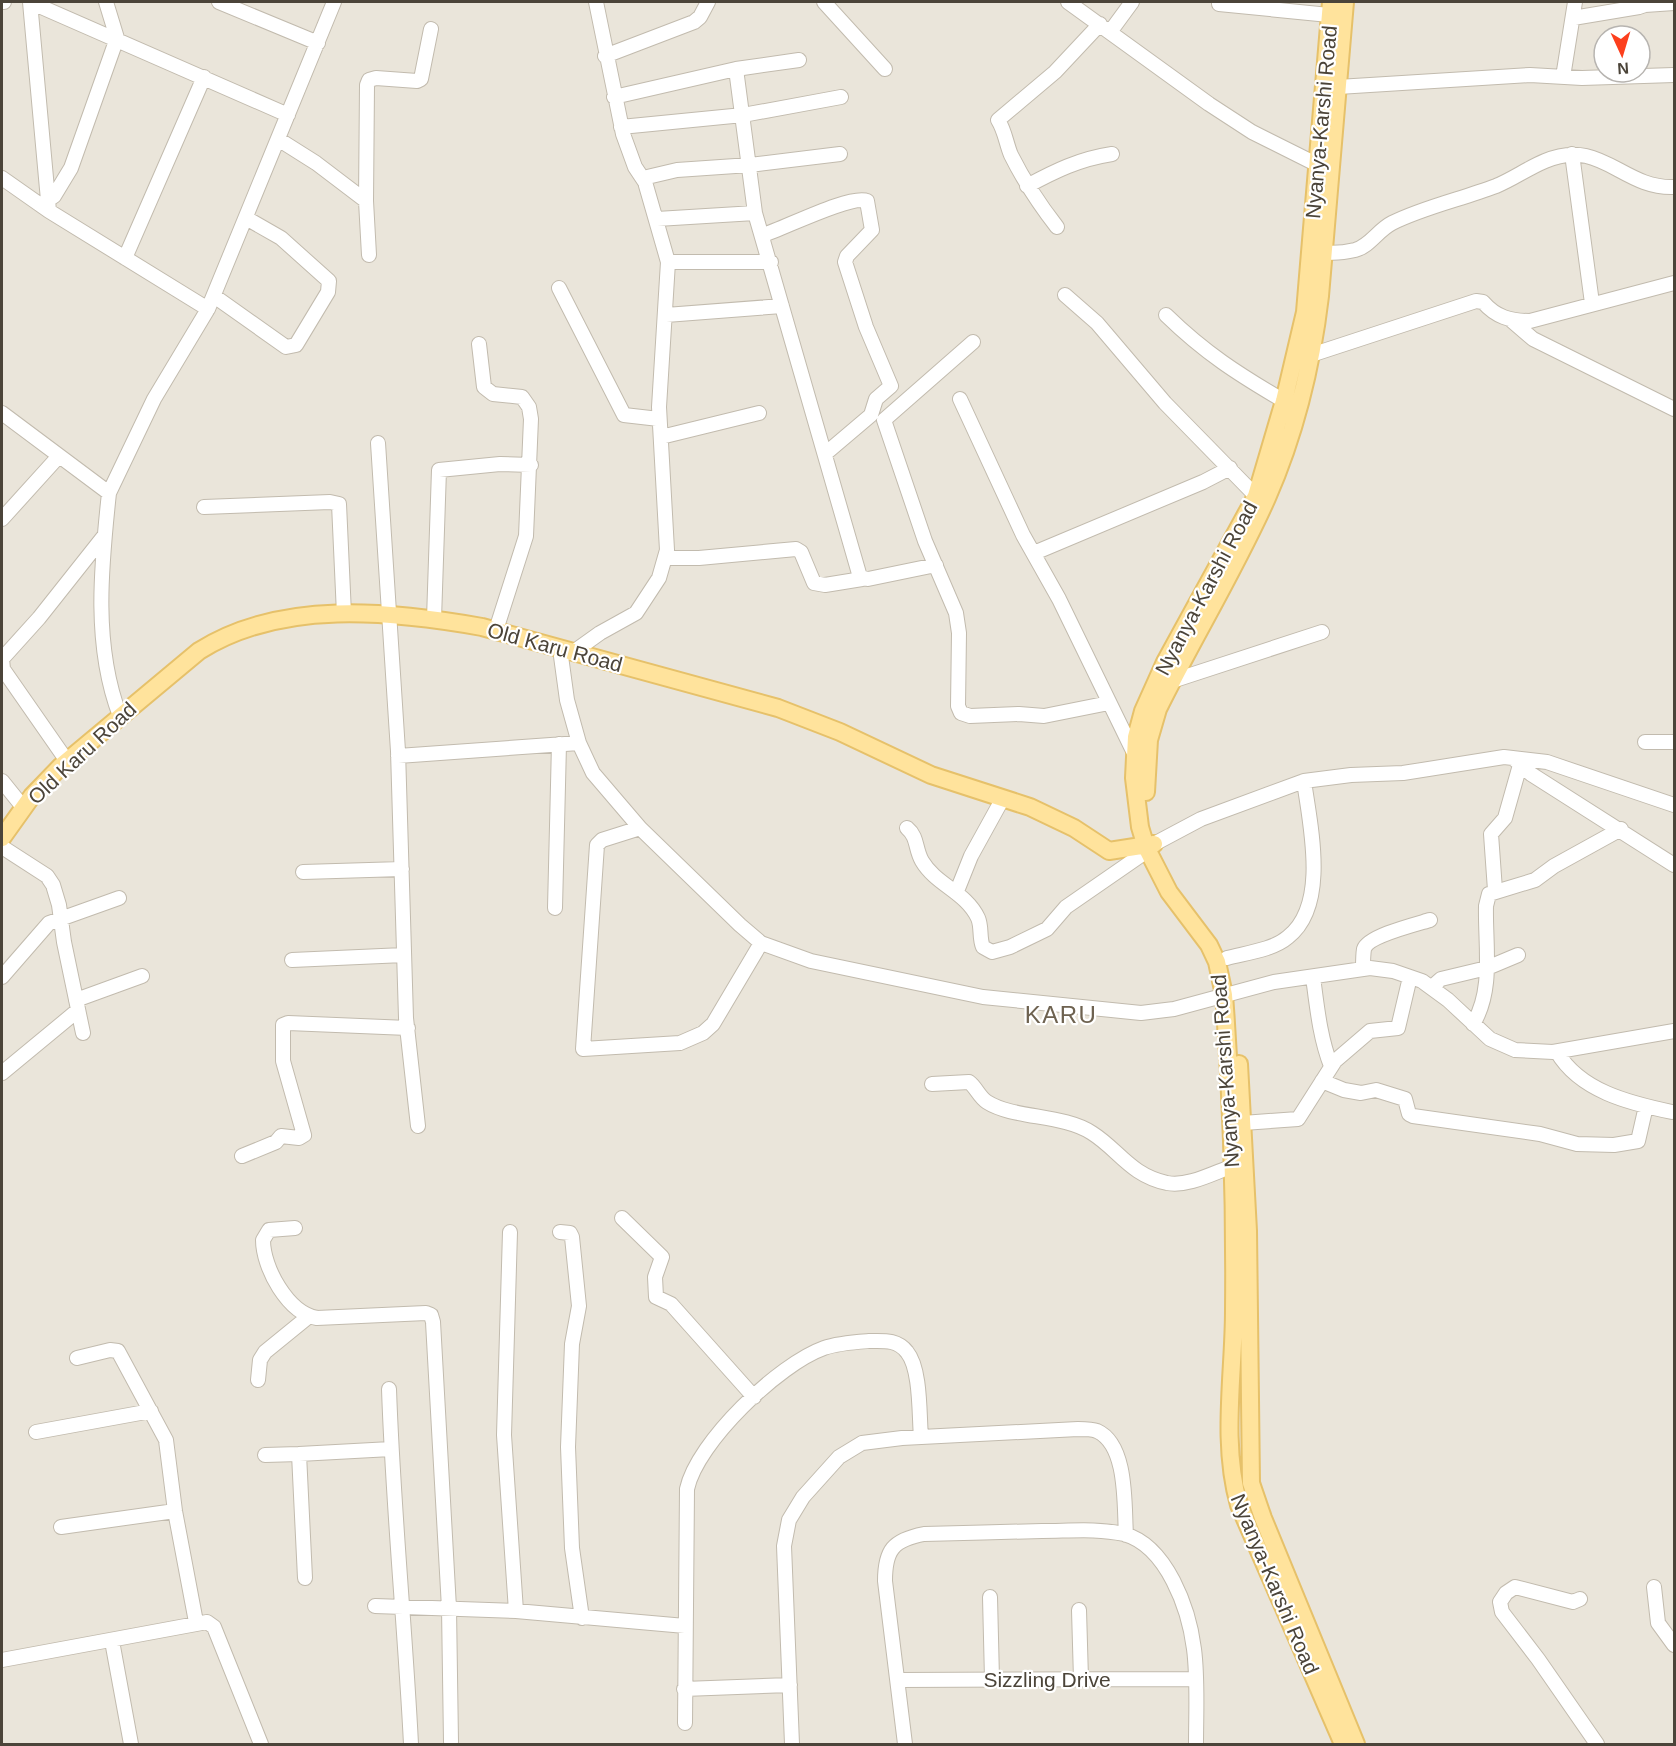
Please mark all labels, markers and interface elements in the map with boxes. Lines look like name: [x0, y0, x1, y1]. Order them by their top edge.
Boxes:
street label: Nyanya-Karshi Road: [1301, 24, 1341, 220]
north arrow: [1592, 24, 1652, 84]
text: N: [1617, 60, 1629, 77]
street label: Nyanya-Karshi Road: [1150, 497, 1262, 679]
street label: Old Karu Road: [485, 618, 625, 676]
street label: Old Karu Road: [23, 697, 141, 809]
street label: Nyanya-Karshi Road: [1207, 974, 1243, 1168]
district label: KARU: [1025, 1001, 1097, 1028]
street label: Nyanya-Karshi Road: [1227, 1490, 1323, 1678]
street label: Sizzling Drive: [983, 1668, 1111, 1691]

